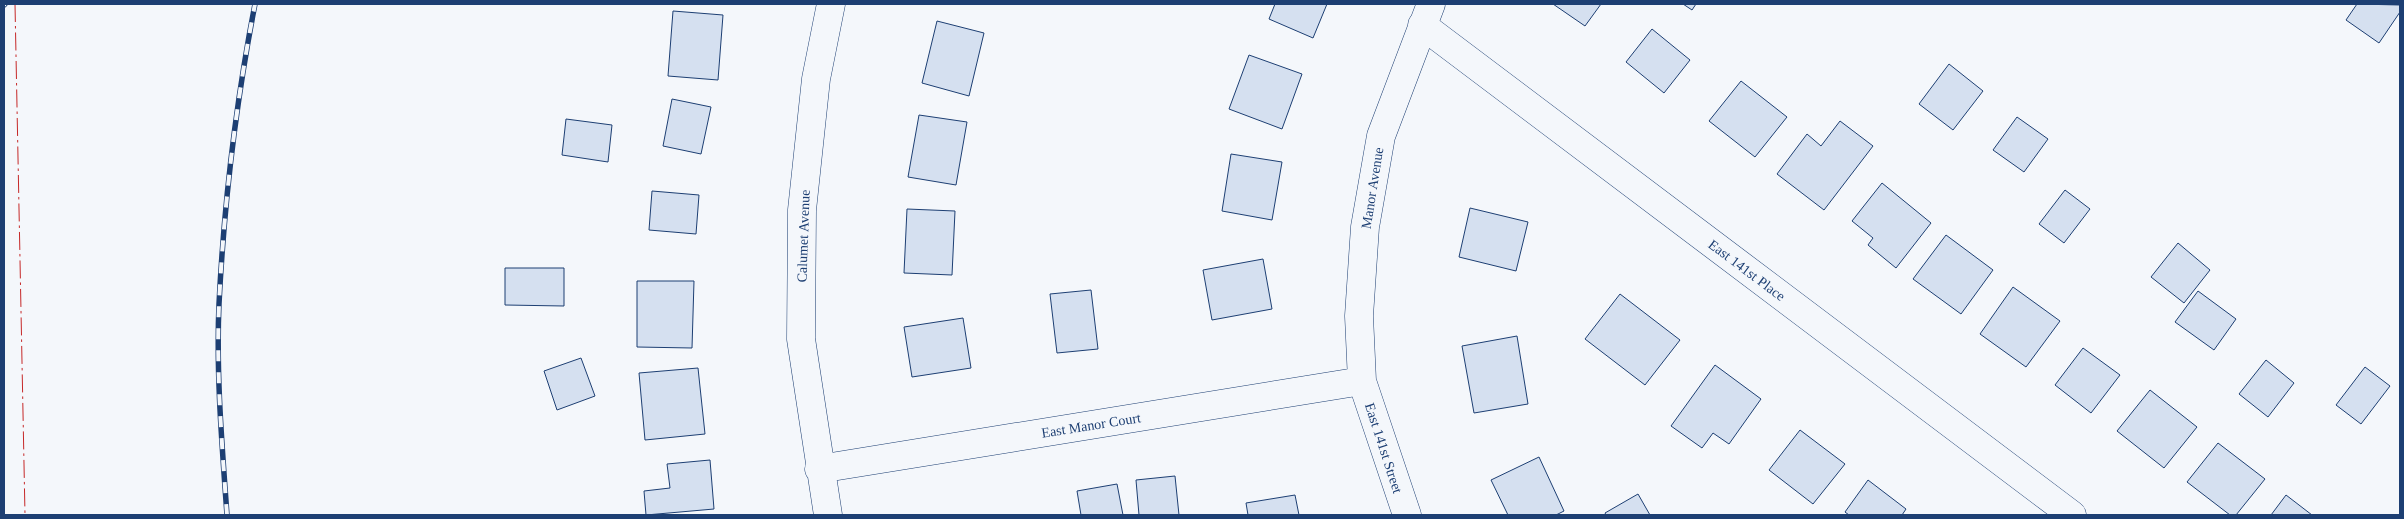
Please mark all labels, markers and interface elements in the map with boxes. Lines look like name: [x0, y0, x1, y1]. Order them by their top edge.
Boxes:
street label: Manor Avenue: [1359, 146, 1386, 230]
street label: Calumet Avenue: [794, 189, 813, 283]
street label: East 141st Place: [1706, 237, 1788, 304]
street label: East 141st Street: [1362, 401, 1405, 495]
street label: East Manor Court: [1040, 410, 1142, 441]

